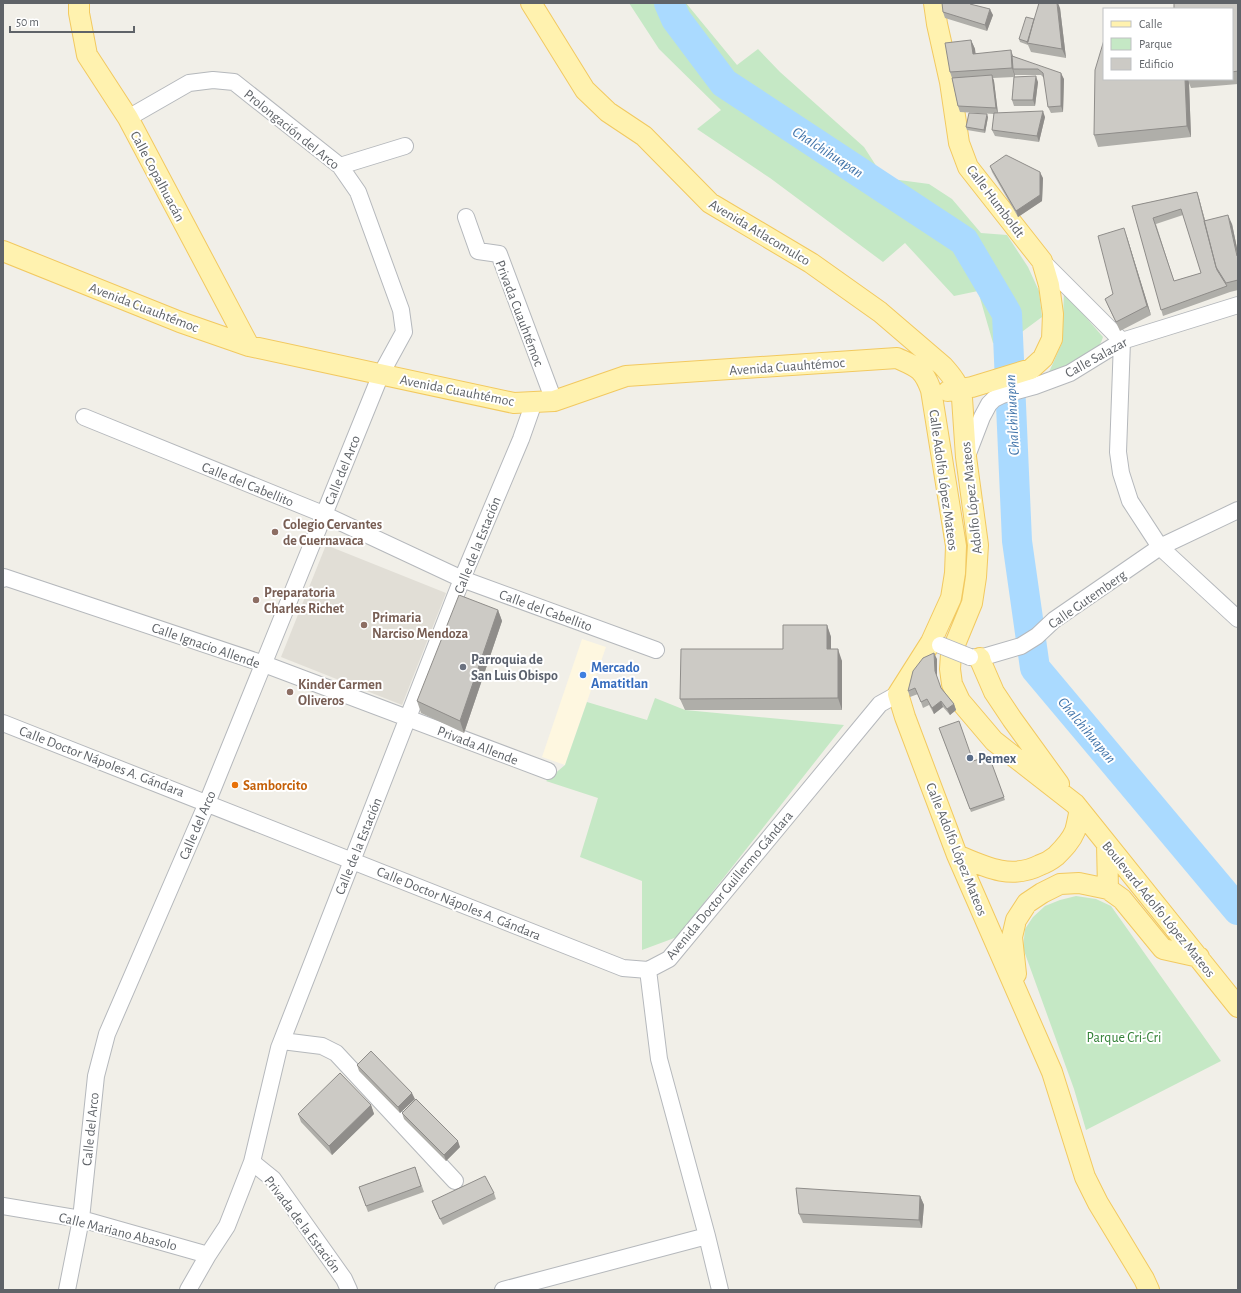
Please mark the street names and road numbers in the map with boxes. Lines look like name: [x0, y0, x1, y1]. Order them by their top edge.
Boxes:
street label: Prolongación del Arco: [241, 87, 342, 172]
street label: Calle Copalhuacán: [127, 129, 187, 224]
street label: Calle Humboldt: [964, 163, 1027, 241]
street label: Avenida Atlacomulco: [707, 197, 812, 269]
street label: Privada Cuauhtémoc: [492, 258, 546, 369]
street label: Avenida Cuauhtémoc: [87, 281, 201, 335]
street label: Calle Salazar: [1063, 335, 1130, 381]
street label: Avenida Cuauhtémoc: [729, 356, 846, 378]
street label: Avenida Cuauhtémoc: [399, 373, 516, 409]
street label: Calle Adolfo López Mateos: [926, 409, 960, 552]
street label: Calle del Arco: [323, 434, 363, 507]
street label: Adolfo López Mateos: [959, 441, 985, 555]
street label: Calle del Cabellito: [200, 460, 296, 510]
street label: Calle de la Estación: [452, 495, 504, 596]
street label: Calle Gutemberg: [1046, 568, 1129, 632]
street label: Calle del Cabellito: [497, 588, 594, 634]
street label: Calle Ignacio Allende: [150, 621, 262, 671]
street label: Calle Doctor Nápoles A. Gándara: [17, 724, 187, 800]
street label: Privada Allende: [435, 724, 520, 768]
street label: Calle Adolfo López Mateos: [923, 781, 989, 918]
street label: Calle del Arco: [177, 789, 219, 862]
street label: Calle de la Estación: [333, 796, 385, 897]
street label: Avenida Doctor Guillermo Gándara: [664, 808, 796, 963]
street label: Boulevard Adolfo López Mateos: [1099, 839, 1217, 980]
street label: Calle Doctor Nápoles A. Gándara: [375, 865, 543, 944]
street label: Calle del Arco: [80, 1092, 102, 1166]
street label: Privada de la Estación: [261, 1174, 343, 1276]
street label: Calle Mariano Abasolo: [57, 1210, 178, 1253]

